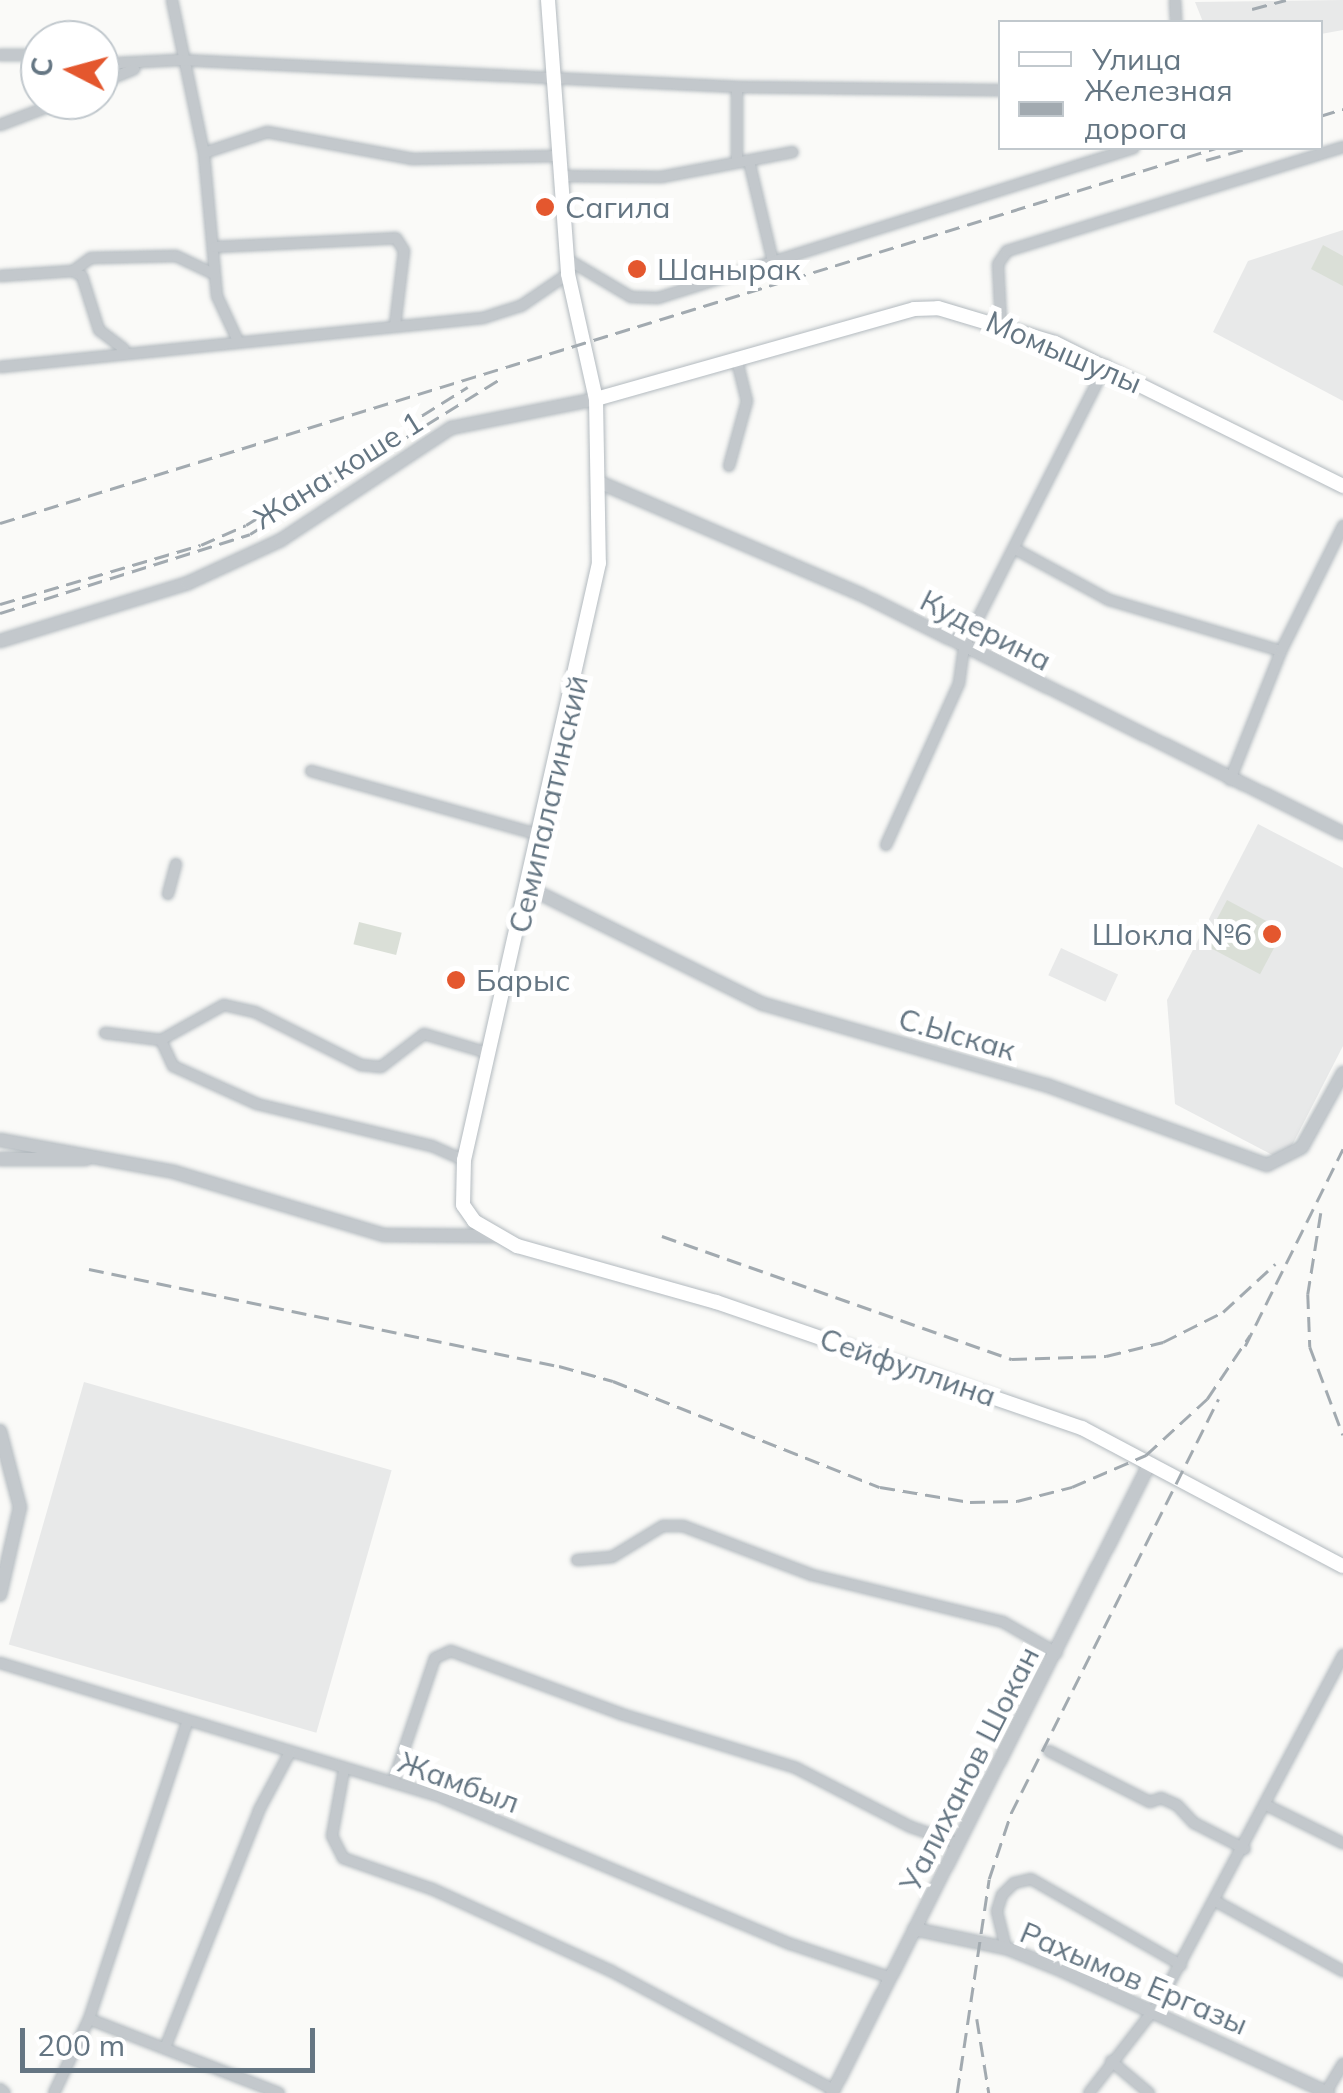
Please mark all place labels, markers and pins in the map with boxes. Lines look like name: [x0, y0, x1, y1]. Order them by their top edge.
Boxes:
place label: Сагила: [565, 189, 671, 225]
marker: Сагила: [534, 196, 556, 218]
place label: Шанырак: [657, 251, 801, 287]
marker: Шанырак: [626, 258, 648, 280]
place label: Шокла №6: [1092, 916, 1252, 952]
marker: Шокла №6: [1261, 923, 1283, 945]
place label: Барыс: [476, 962, 570, 998]
marker: Барыс: [445, 969, 467, 991]

